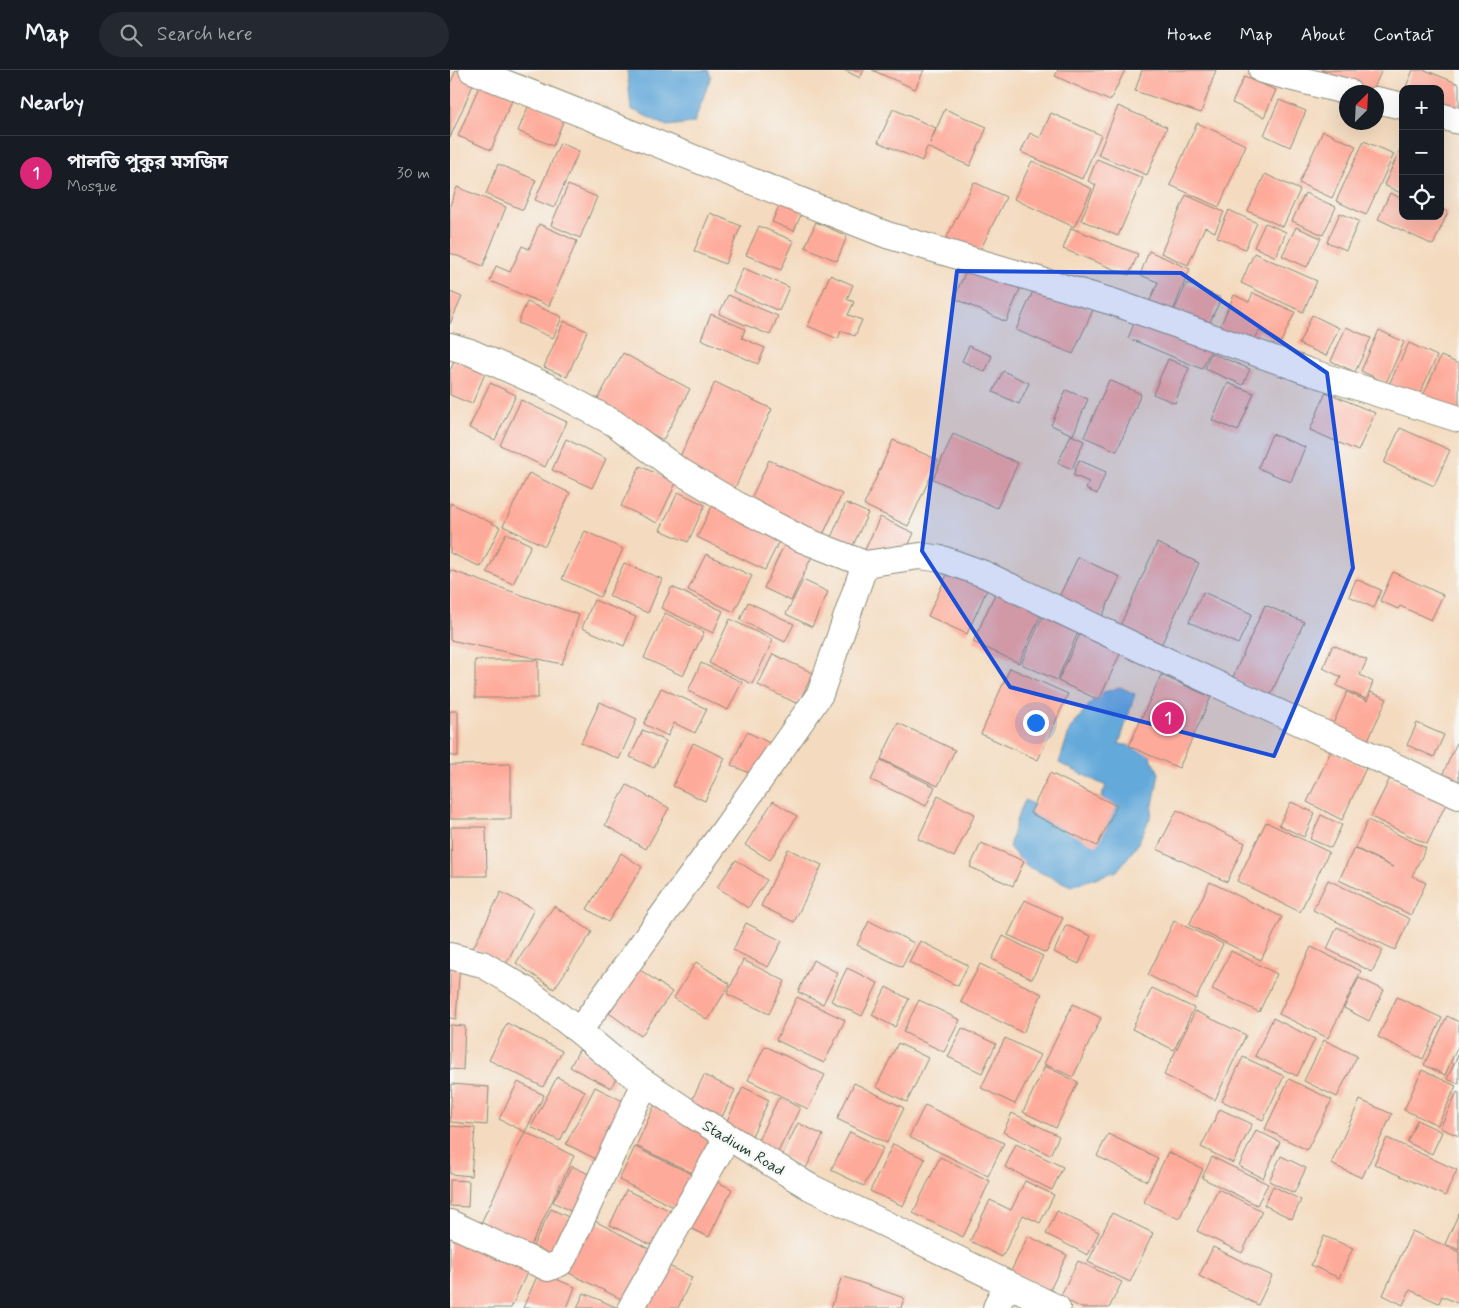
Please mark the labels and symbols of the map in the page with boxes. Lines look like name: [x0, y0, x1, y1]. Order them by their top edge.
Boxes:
north arrow: [1339, 85, 1384, 130]
pin: 1: [1152, 699, 1184, 737]
your location: [1023, 710, 1049, 736]
street label: Stadium Road: [698, 1115, 788, 1181]

